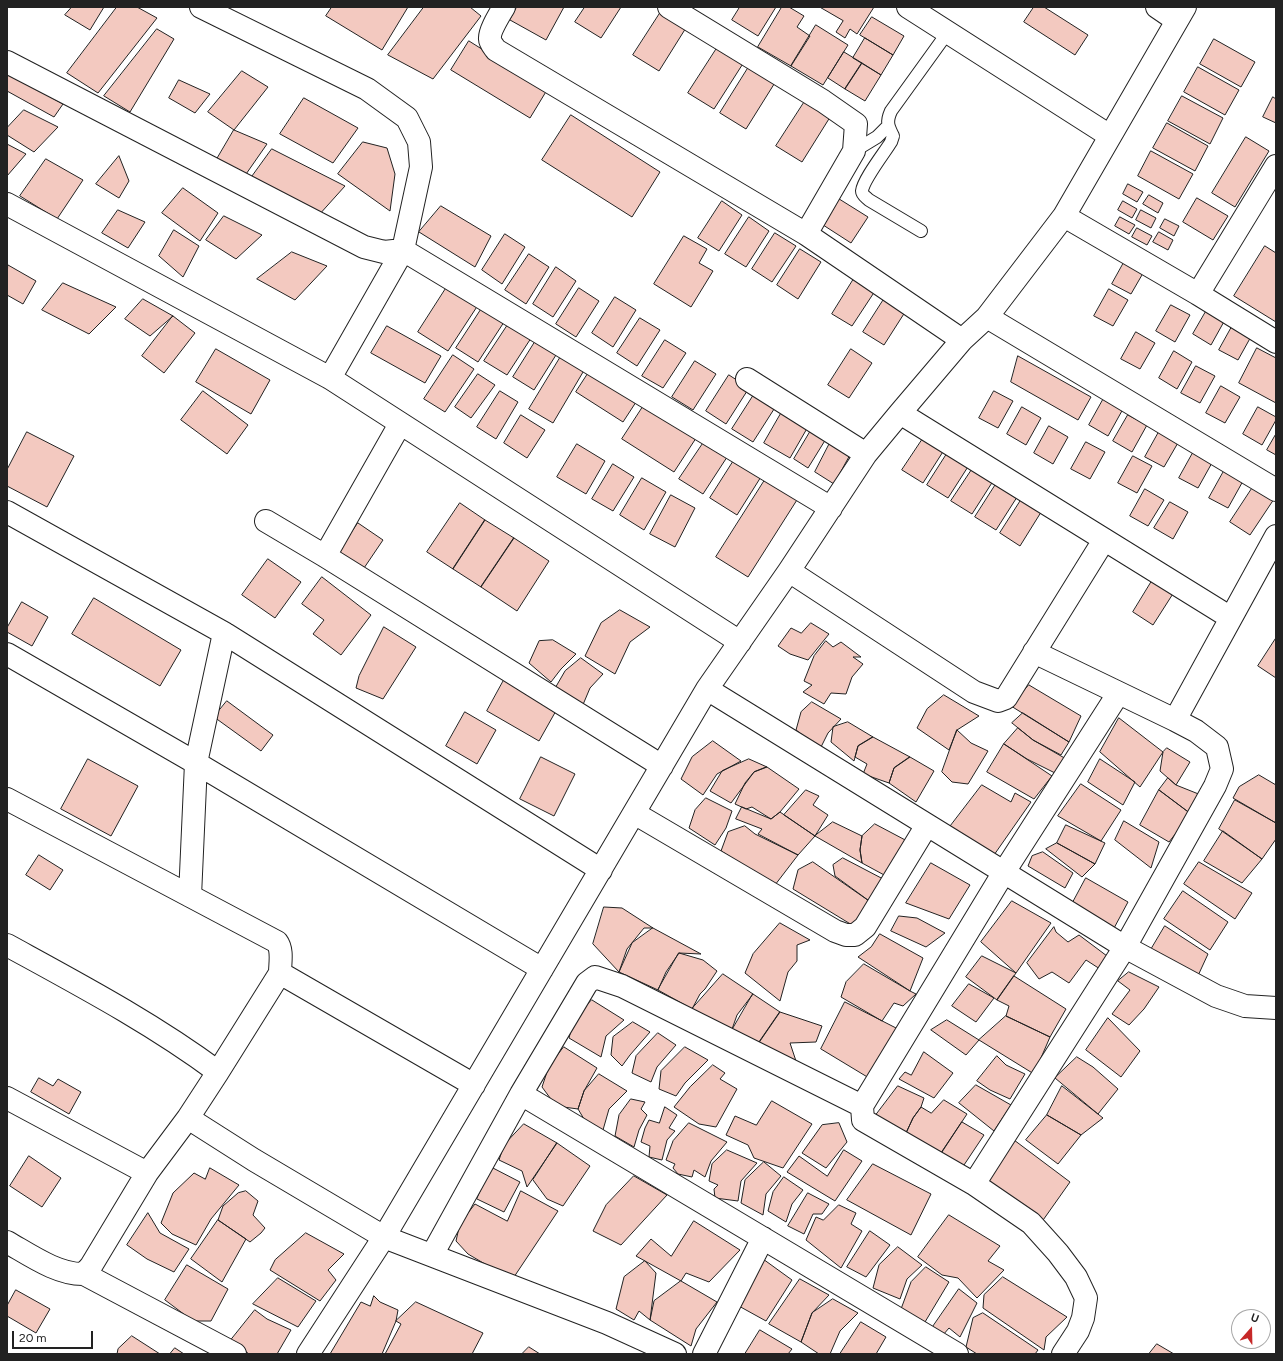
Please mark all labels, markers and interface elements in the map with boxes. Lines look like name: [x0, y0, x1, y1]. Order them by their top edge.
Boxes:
north arrow: [1231, 1309, 1271, 1349]
text: U: [1249, 1311, 1261, 1326]
scale bar: [14, 1323, 95, 1349]
text: 20 m: [19, 1331, 47, 1345]

